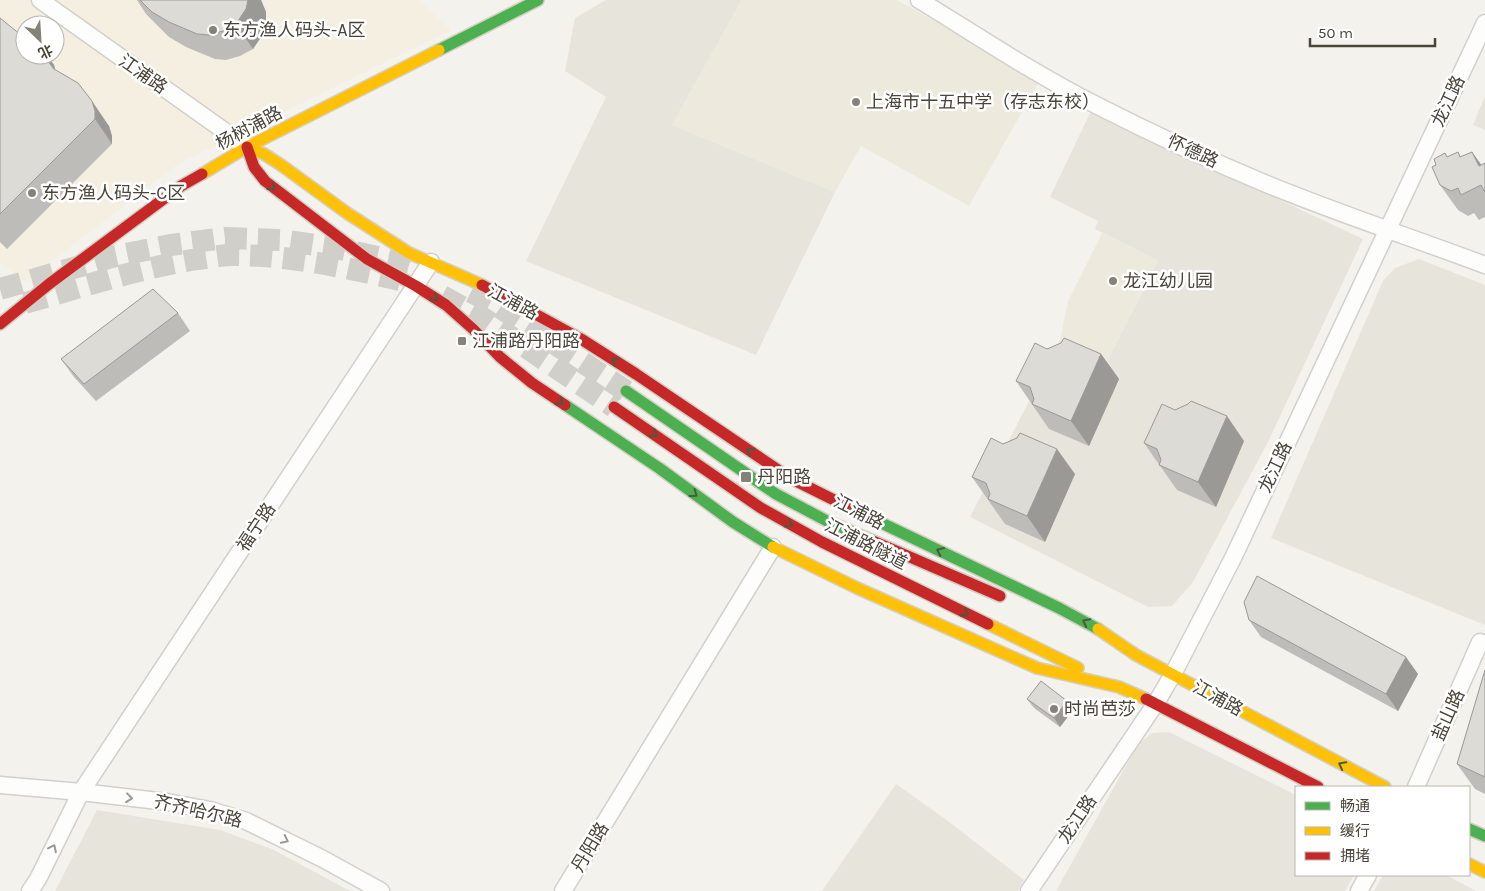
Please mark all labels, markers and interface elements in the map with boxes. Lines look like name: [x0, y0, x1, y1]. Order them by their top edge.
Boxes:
north arrow: [15, 15, 65, 65]
scale bar: [1310, 15, 1435, 47]
place label: 东方渔人码头-A区: [223, 19, 366, 41]
marker: 东方渔人码头-A区: [207, 24, 219, 36]
text: 50 m: [1318, 24, 1353, 42]
text: 北: [35, 41, 55, 62]
street label: 江浦路: [115, 50, 171, 98]
street label: 龙江路: [1427, 72, 1469, 130]
place label: 上海市十五中学（存志东校）: [866, 91, 1100, 113]
marker: 上海市十五中学（存志东校）: [850, 96, 862, 108]
street label: 杨树浦路: [212, 101, 286, 155]
street label: 怀德路: [1164, 130, 1222, 172]
one-way arrow: [266, 181, 276, 190]
place label: 东方渔人码头-C区: [42, 182, 185, 204]
marker: 东方渔人码头-C区: [26, 187, 38, 199]
place label: 龙江幼儿园: [1123, 270, 1213, 292]
marker: 龙江幼儿园: [1107, 275, 1119, 287]
street label: 江浦路: [484, 280, 542, 324]
one-way arrow: [430, 292, 439, 302]
place label: 江浦路丹阳路: [472, 330, 580, 352]
marker: 江浦路丹阳路: [456, 335, 468, 347]
one-way arrow: [612, 357, 621, 367]
one-way arrow: [554, 396, 563, 405]
one-way arrow: [648, 428, 658, 437]
street label: 龙江路: [1254, 438, 1296, 496]
one-way arrow: [747, 448, 756, 457]
place label: 丹阳路: [757, 466, 811, 488]
marker: 丹阳路: [739, 470, 753, 484]
one-way arrow: [688, 488, 698, 497]
street label: 江浦路: [830, 490, 888, 534]
street label: 福宁路: [232, 498, 280, 556]
street label: 江浦路隧道: [821, 514, 911, 574]
one-way arrow: [784, 518, 793, 528]
one-way arrow: [936, 547, 945, 558]
one-way arrow: [960, 607, 969, 617]
one-way arrow: [1083, 619, 1092, 629]
street label: 江浦路: [1189, 675, 1247, 721]
street label: 盐山路: [1427, 686, 1469, 744]
place label: 时尚芭莎: [1064, 698, 1136, 720]
marker: 时尚芭莎: [1048, 703, 1060, 715]
one-way arrow: [1338, 761, 1347, 771]
legend: [1295, 786, 1470, 876]
street label: 齐齐哈尔路: [152, 790, 244, 832]
street label: 龙江路: [1053, 790, 1101, 848]
one-way arrow: [126, 792, 134, 803]
text: 畅通: [1340, 797, 1370, 815]
street label: 丹阳路: [567, 818, 613, 876]
text: 缓行: [1340, 822, 1370, 840]
one-way arrow: [280, 834, 289, 844]
one-way arrow: [47, 844, 57, 853]
text: 拥堵: [1340, 847, 1370, 865]

